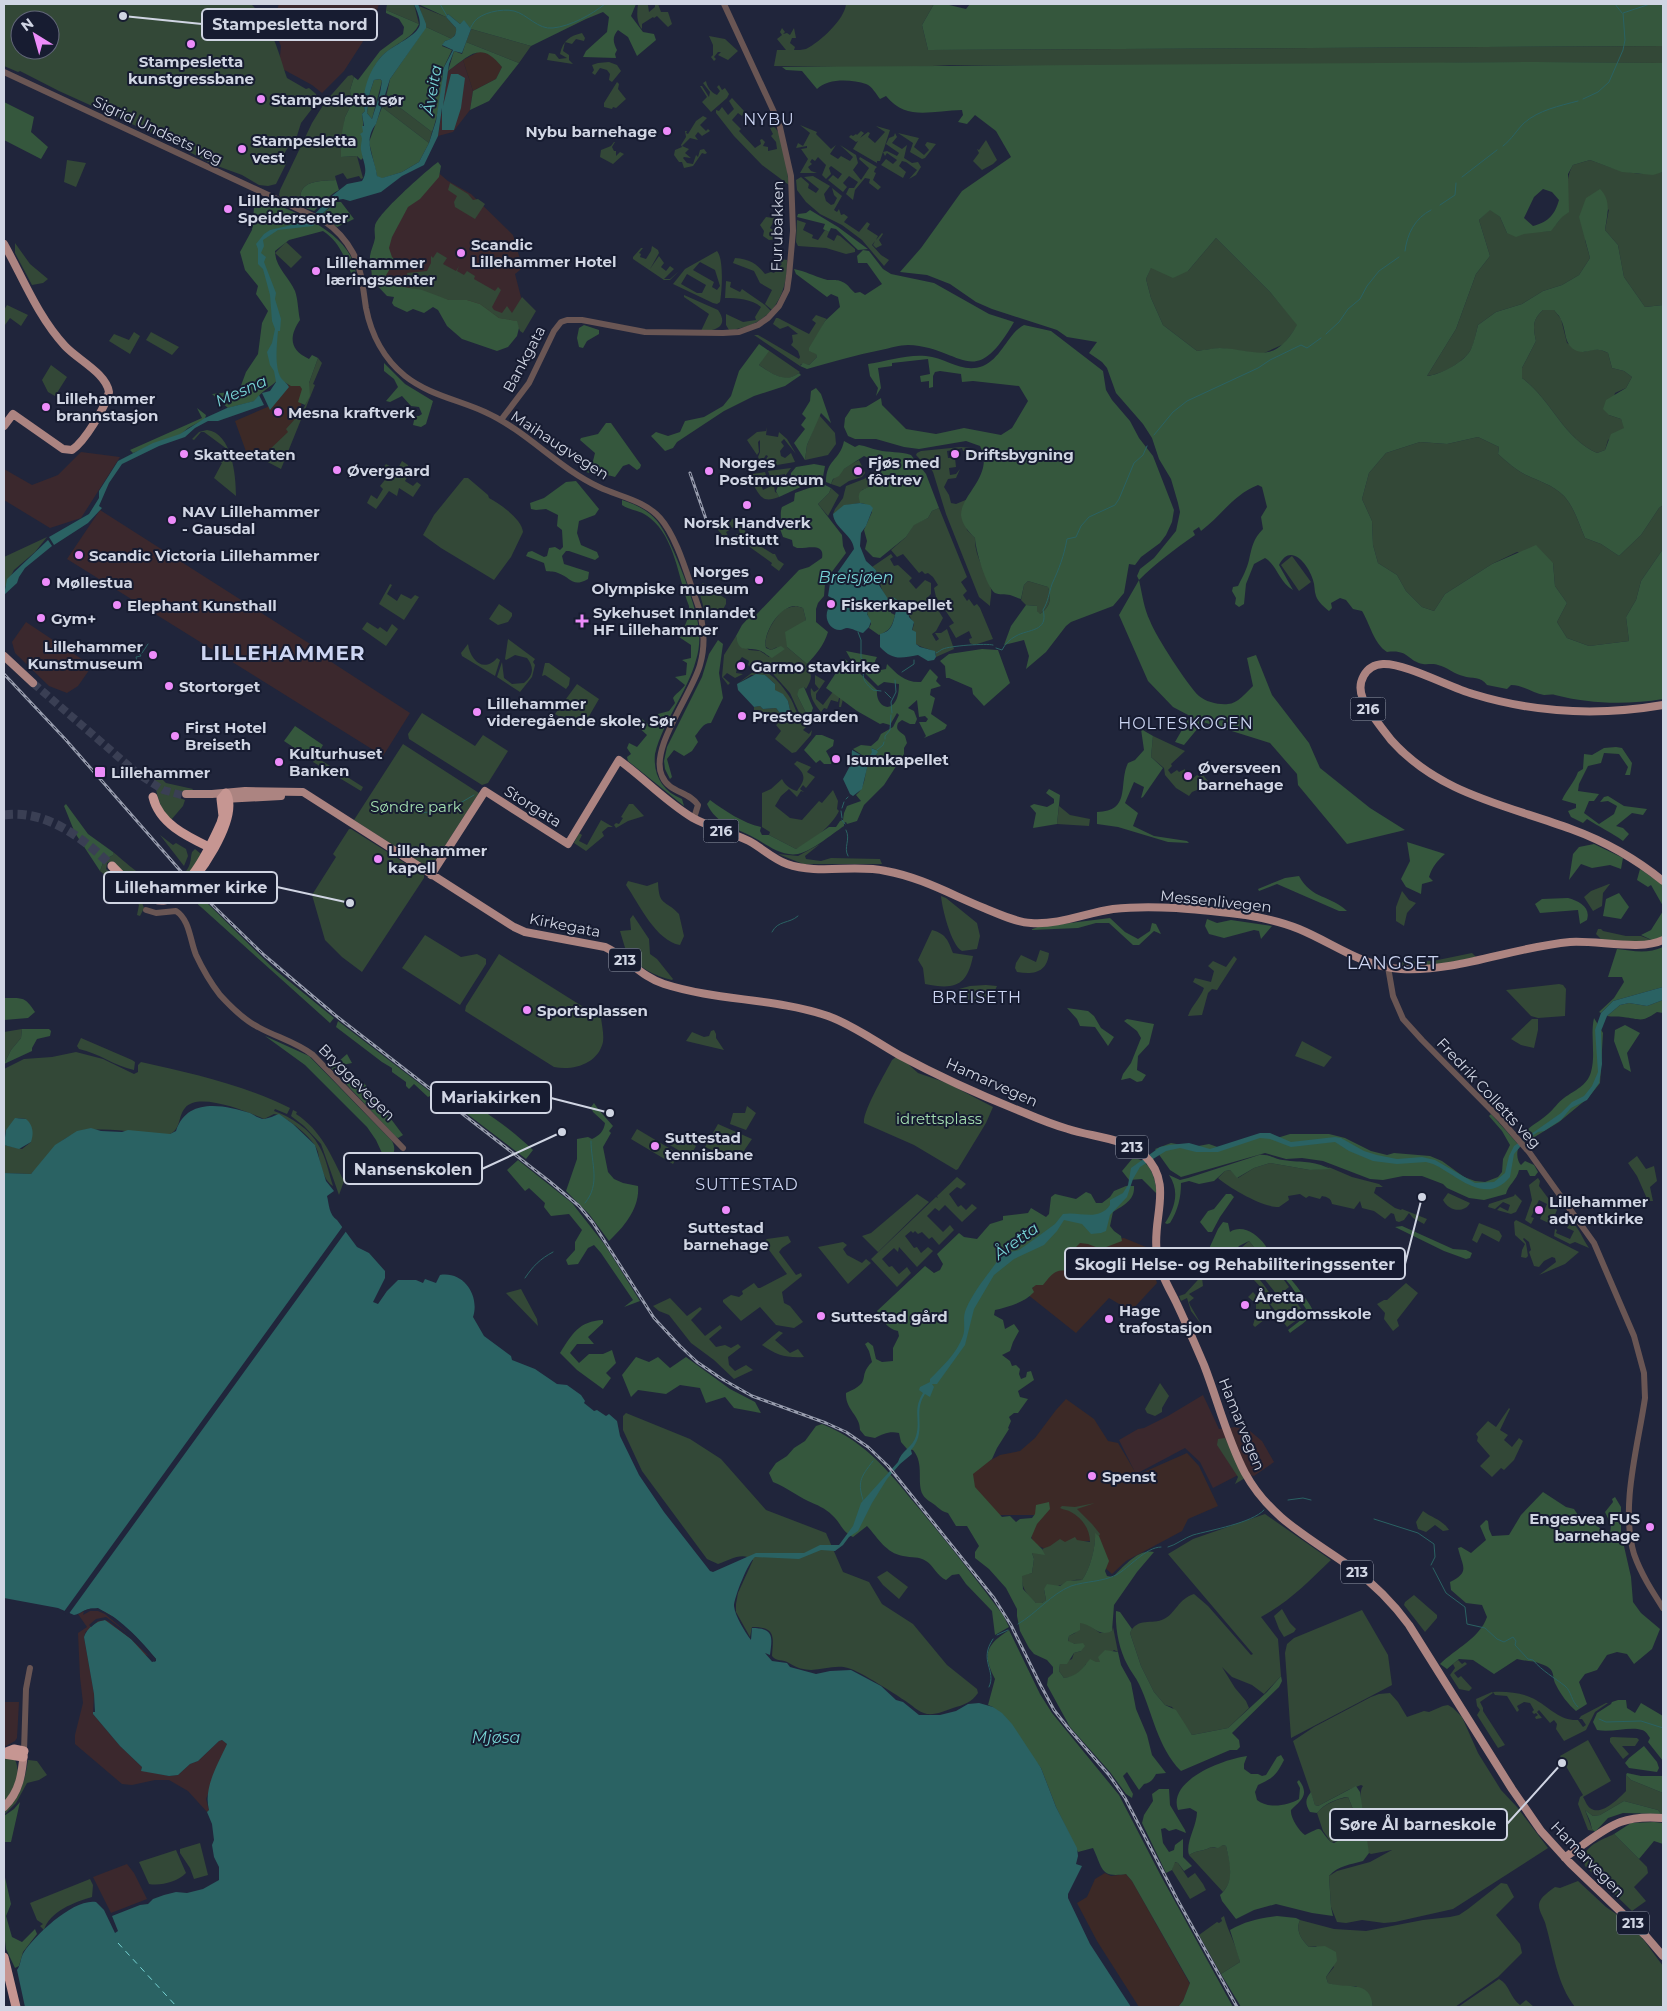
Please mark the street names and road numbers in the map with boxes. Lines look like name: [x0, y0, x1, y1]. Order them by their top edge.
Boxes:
street label: Sigrid Undsets veg: [90, 92, 226, 168]
street label: Furubakken: [767, 180, 787, 272]
street label: Bankgata: [499, 322, 549, 396]
street label: Maihaugvegen: [507, 406, 613, 484]
road number: 216: [1350, 698, 1386, 721]
street label: Storgata: [501, 781, 565, 831]
road number: 216: [704, 819, 738, 842]
street label: Messenlivegen: [1159, 886, 1273, 916]
street label: Kirkegata: [528, 909, 602, 941]
road number: 213: [609, 948, 641, 972]
street label: Fredrik Colletts veg: [1433, 1034, 1545, 1152]
street label: Bryggevegen: [315, 1040, 399, 1124]
street label: Hamarvegen: [943, 1053, 1041, 1111]
road number: 213: [1116, 1136, 1148, 1158]
street label: Hamarvegen: [1215, 1375, 1269, 1473]
road number: 213: [1341, 1560, 1373, 1584]
street label: Hamarvegen: [1547, 1817, 1629, 1901]
road number: 213: [1617, 1912, 1649, 1935]

